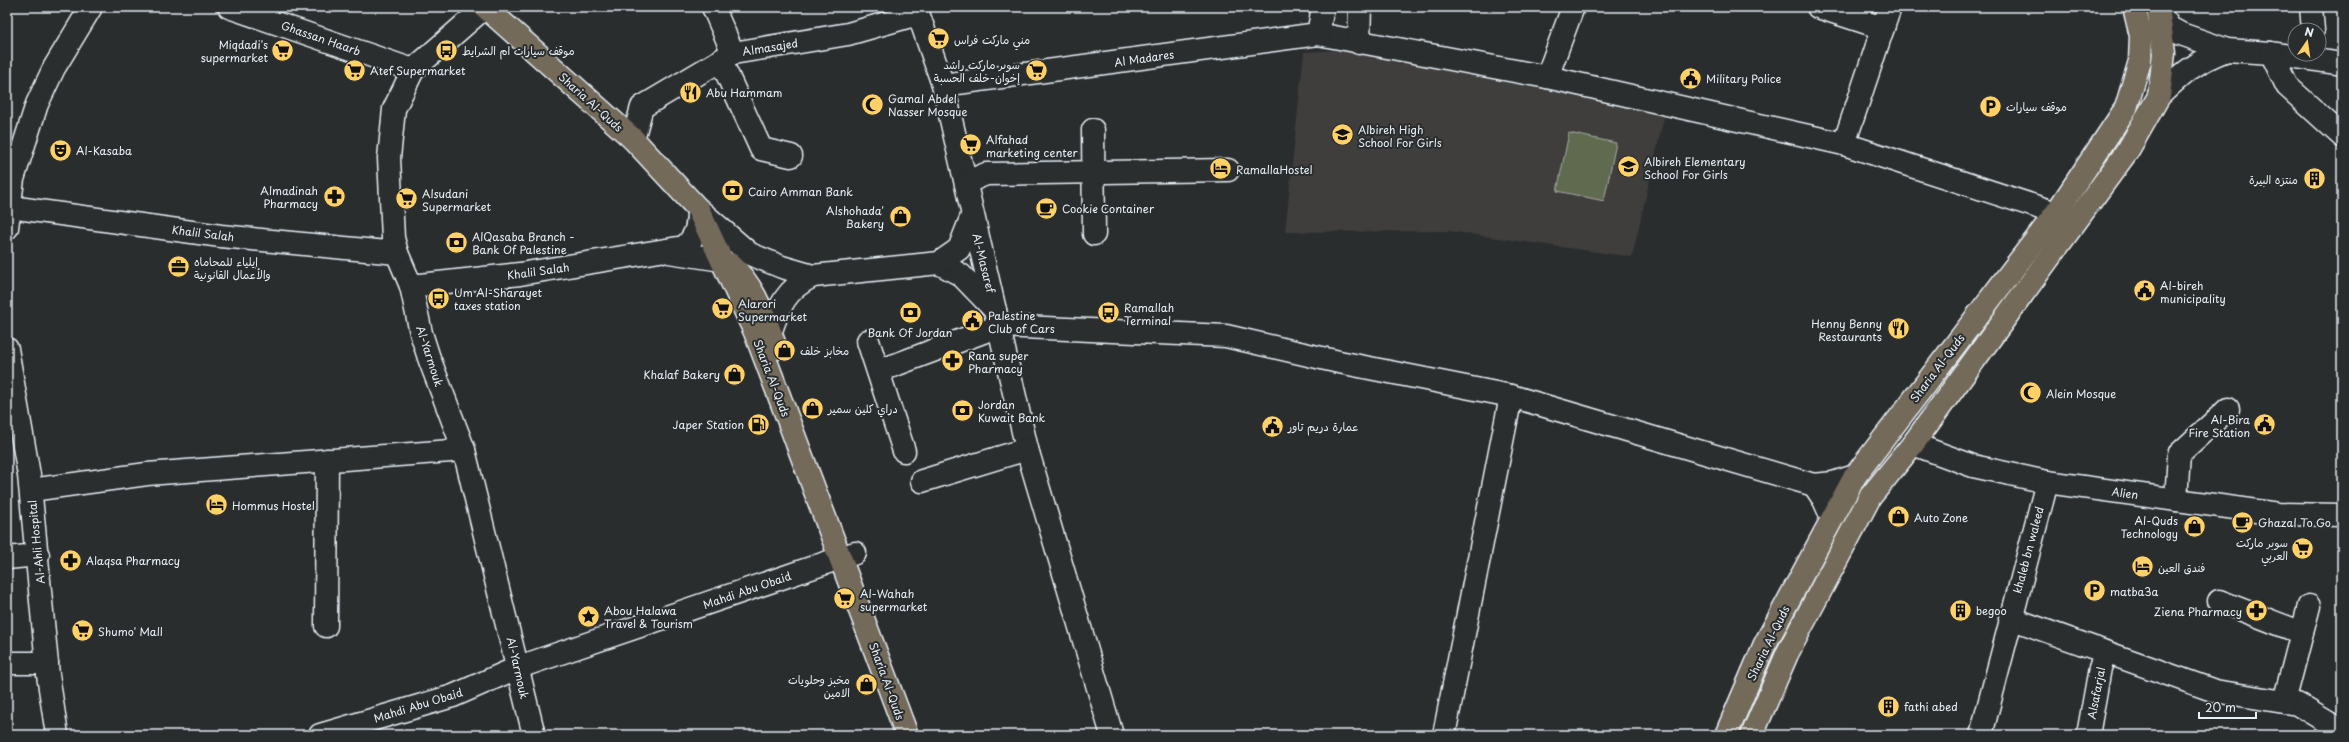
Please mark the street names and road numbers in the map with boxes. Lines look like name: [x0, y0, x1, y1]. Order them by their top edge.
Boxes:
street label: Ghassan Haarb: [279, 16, 363, 60]
street label: Almasajed: [741, 34, 799, 60]
street label: Al Madares: [1113, 45, 1175, 71]
street label: Sharia Al-Quds: [555, 68, 627, 136]
street label: Khalil Salah: [171, 221, 235, 245]
street label: Al-Masaref: [968, 231, 1000, 296]
street label: Khalil Salah: [506, 258, 570, 284]
street label: Al-Yarmouk: [412, 323, 448, 389]
street label: Sharia Al-Quds: [1906, 330, 1968, 406]
street label: Sharia Al-Quds: [749, 337, 795, 419]
street label: Alien: [2111, 483, 2139, 503]
street label: Al-Ahli Hospital: [23, 499, 49, 585]
street label: khaleb bn waleed: [2008, 505, 2048, 595]
street label: Mahdi Abu Obaid: [701, 567, 794, 613]
street label: Sharia Al-Quds: [1742, 603, 1794, 683]
street label: Al-Yarmouk: [503, 635, 534, 701]
street label: Sharia Al-Quds: [865, 640, 909, 722]
street label: Alsafarjal: [2083, 665, 2109, 721]
street label: Mahdi Abu Obaid: [371, 683, 465, 727]

